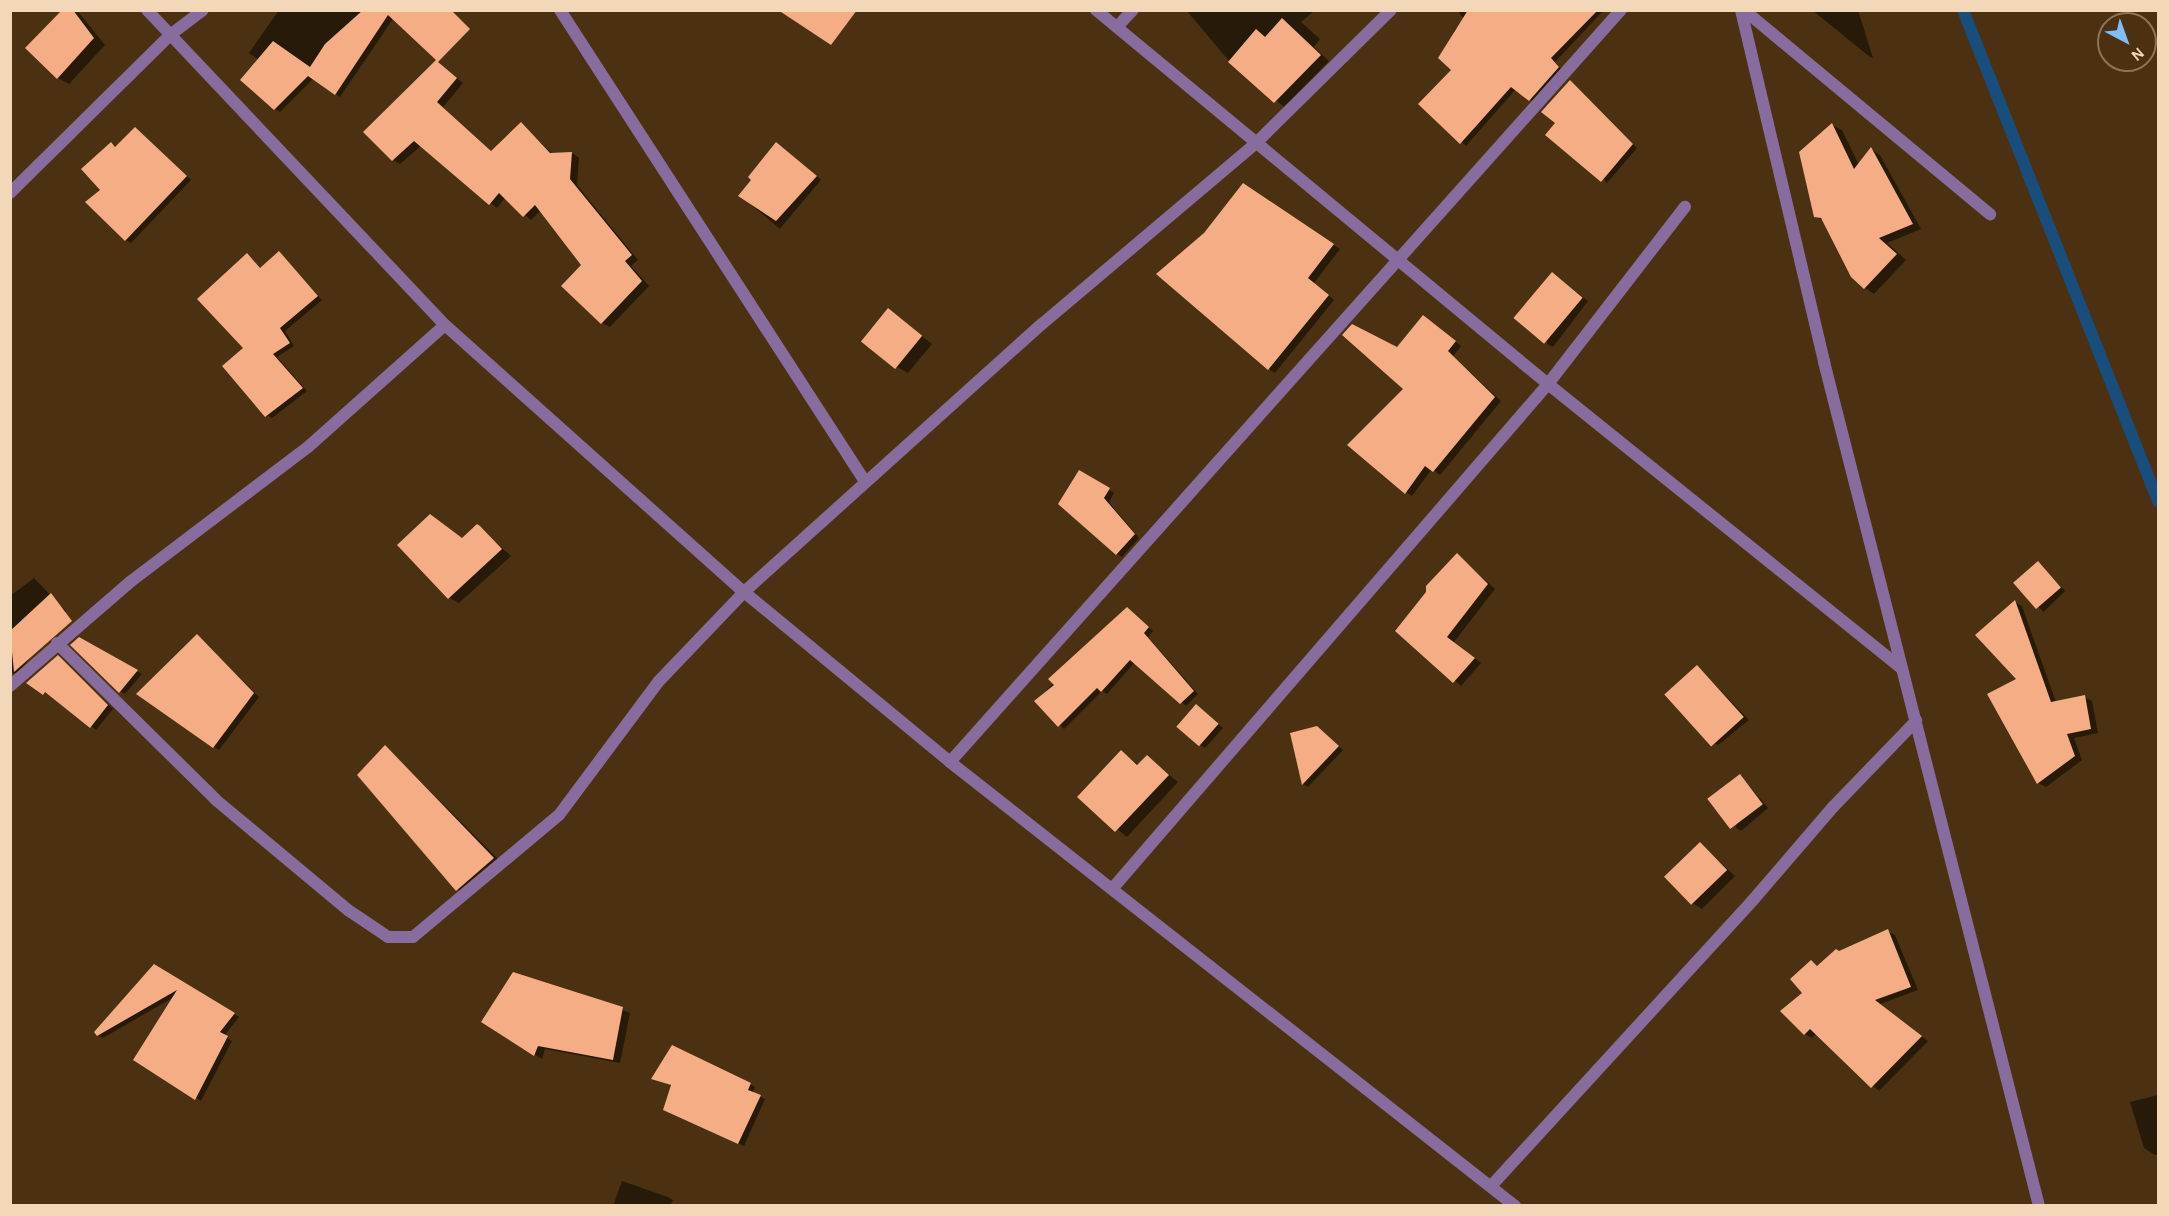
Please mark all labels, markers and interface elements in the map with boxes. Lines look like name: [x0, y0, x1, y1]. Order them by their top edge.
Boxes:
north arrow: [2097, 12, 2157, 72]
text: N: [2128, 44, 2147, 64]

